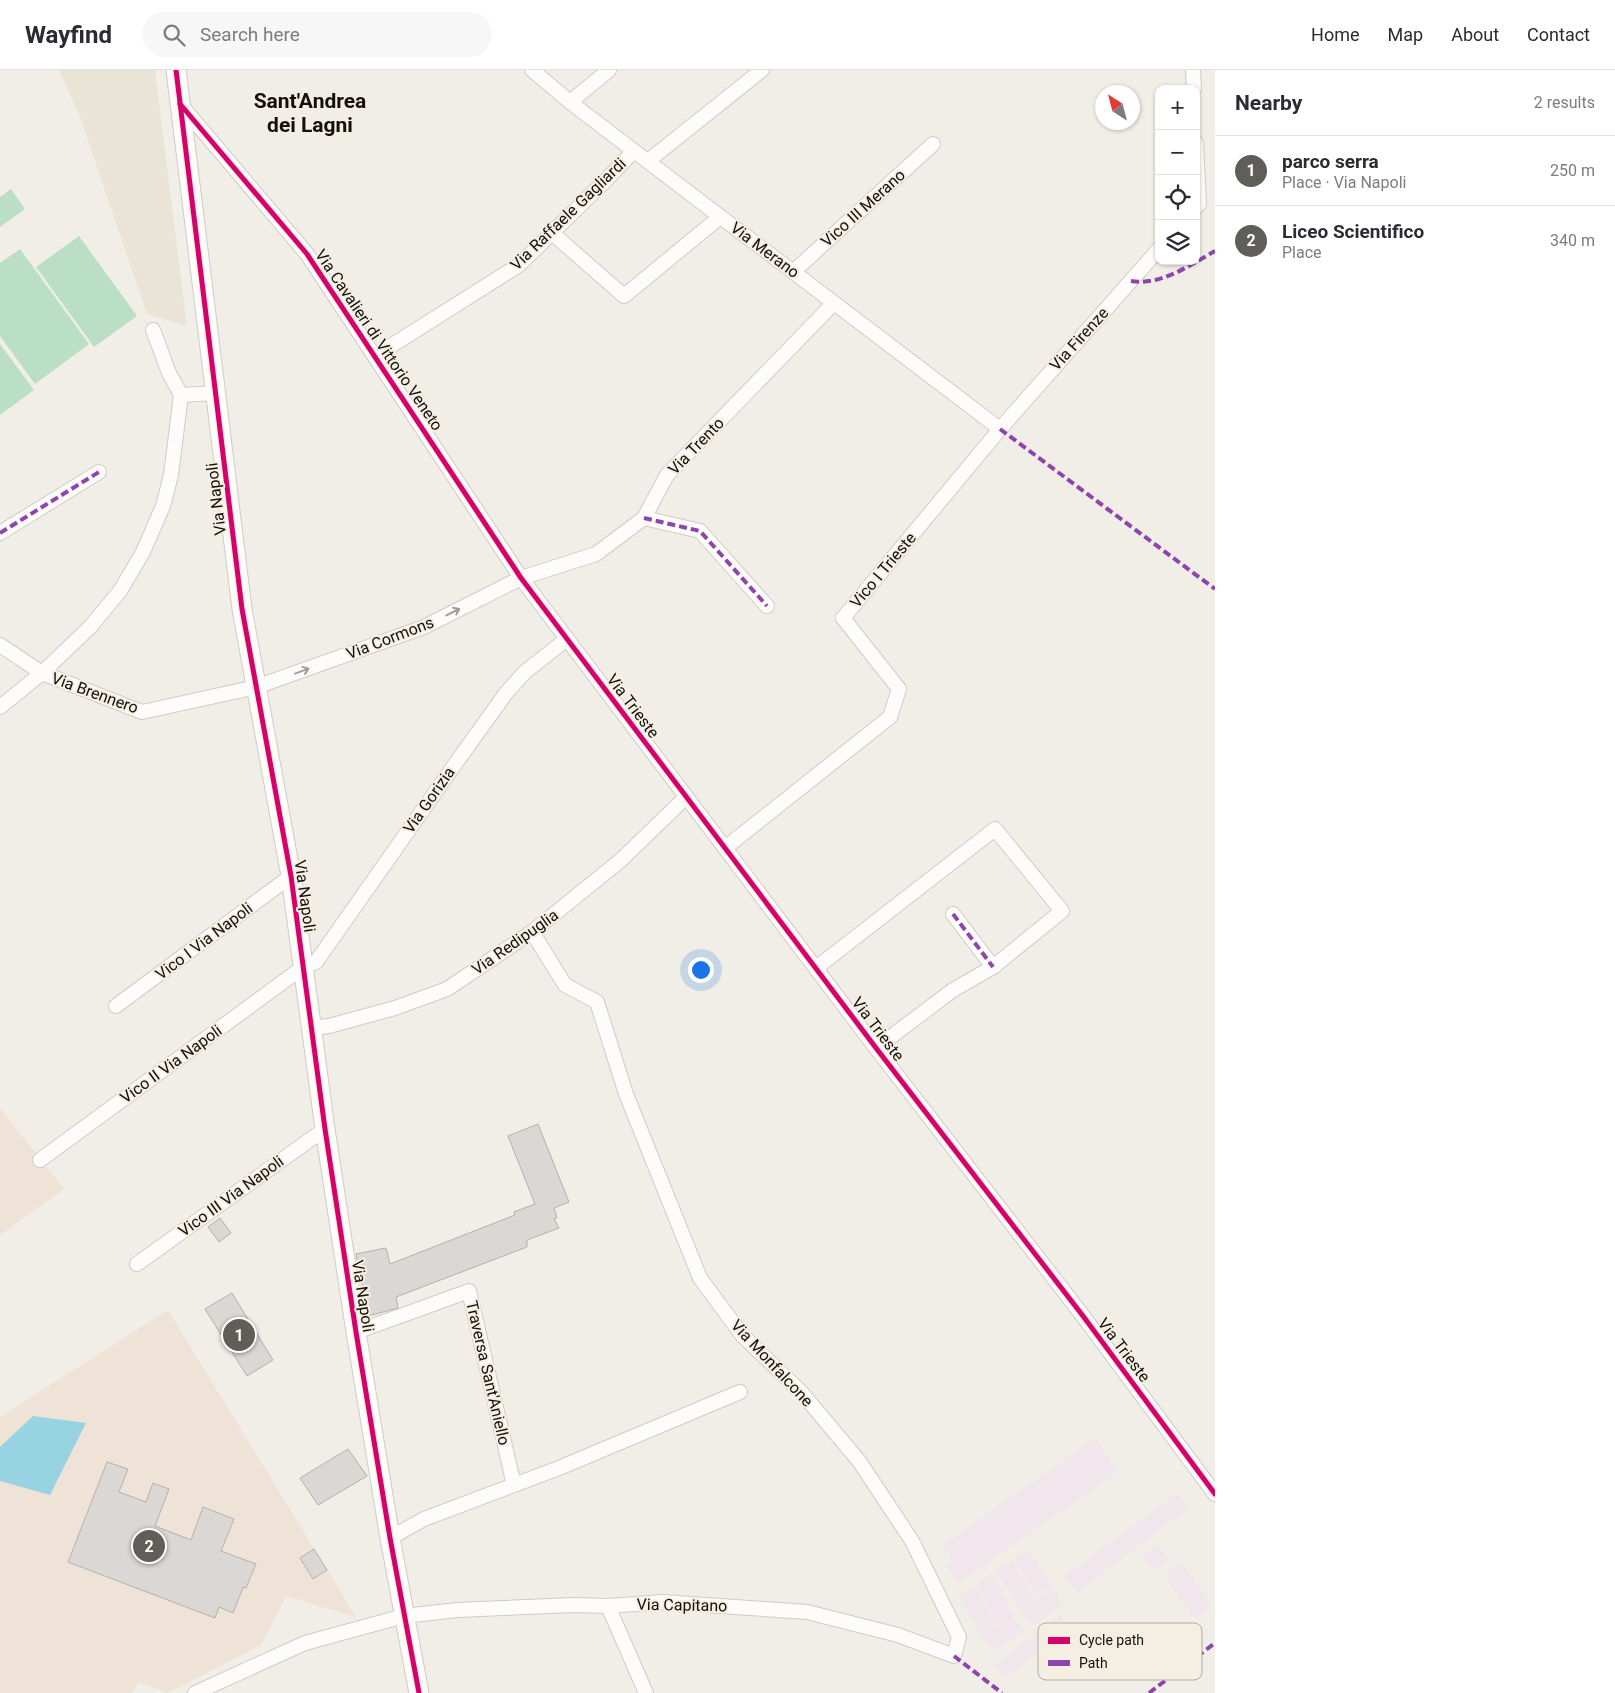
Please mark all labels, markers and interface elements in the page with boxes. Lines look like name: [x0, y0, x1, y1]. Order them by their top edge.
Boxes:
search box: [142, 12, 492, 57]
text: Wayfind: [25, 21, 112, 49]
icon: search: [160, 21, 188, 49]
text: Search here: [200, 23, 300, 46]
text: Home: [1311, 24, 1360, 45]
text: Map: [1388, 24, 1423, 45]
text: About: [1451, 24, 1499, 45]
text: Contact: [1527, 24, 1590, 45]
north arrow: [1095, 85, 1140, 130]
map controls: [1155, 85, 1200, 265]
button: +: [1155, 85, 1200, 130]
district label: Sant'Andrea dei Lagni: [254, 89, 366, 137]
text: Nearby: [1235, 91, 1302, 115]
text: 2 results: [1534, 93, 1595, 112]
button: −: [1155, 130, 1200, 175]
text: parco serra: [1282, 150, 1379, 173]
street label: Via Raffaele Gagliardi: [506, 154, 630, 274]
text: 1: [1246, 161, 1256, 180]
text: 250 m: [1550, 161, 1595, 180]
street label: Vico III Merano: [817, 165, 909, 251]
text: Place · Via Napoli: [1282, 173, 1406, 192]
button: locate: [1155, 175, 1200, 220]
street label: Via Merano: [727, 218, 803, 282]
button: layers: [1155, 220, 1200, 265]
text: Liceo Scientifico: [1282, 220, 1424, 243]
text: 2: [1246, 231, 1256, 250]
text: 340 m: [1550, 231, 1595, 250]
text: Place: [1282, 243, 1322, 262]
street label: Via Cavalieri di Vittorio Veneto: [311, 246, 447, 434]
street label: Via Firenze: [1046, 304, 1112, 374]
street label: Via Trento: [664, 413, 728, 479]
street label: Via Napoli: [202, 462, 230, 536]
street label: Vico I Trieste: [846, 529, 920, 611]
one-way arrow: [445, 607, 460, 616]
street label: Via Cormons: [344, 613, 436, 663]
one-way arrow: [294, 665, 310, 675]
street label: Via Brennero: [49, 669, 141, 717]
street label: Via Trieste: [603, 670, 663, 742]
street label: Via Gorizia: [399, 763, 459, 837]
street label: Via Napoli: [291, 859, 319, 933]
street label: Vico I Via Napoli: [152, 898, 256, 984]
street label: Via Redipuglia: [468, 905, 562, 979]
your location: [688, 957, 714, 983]
street label: Via Trieste: [848, 993, 908, 1065]
street label: Vico II Via Napoli: [116, 1021, 226, 1107]
street label: Vico III Via Napoli: [175, 1151, 287, 1241]
street label: Via Napoli: [348, 1259, 378, 1333]
street label: Traversa Sant'Aniello: [462, 1299, 514, 1447]
street label: Via Trieste: [1094, 1314, 1154, 1386]
pin: 1: [223, 1316, 255, 1354]
street label: Via Monfalcone: [727, 1316, 817, 1410]
pin: 2: [133, 1527, 165, 1565]
street label: Via Capitano: [637, 1595, 727, 1615]
legend: [1038, 1623, 1202, 1680]
text: Cycle path: [1079, 1632, 1144, 1648]
text: Path: [1079, 1655, 1108, 1671]

